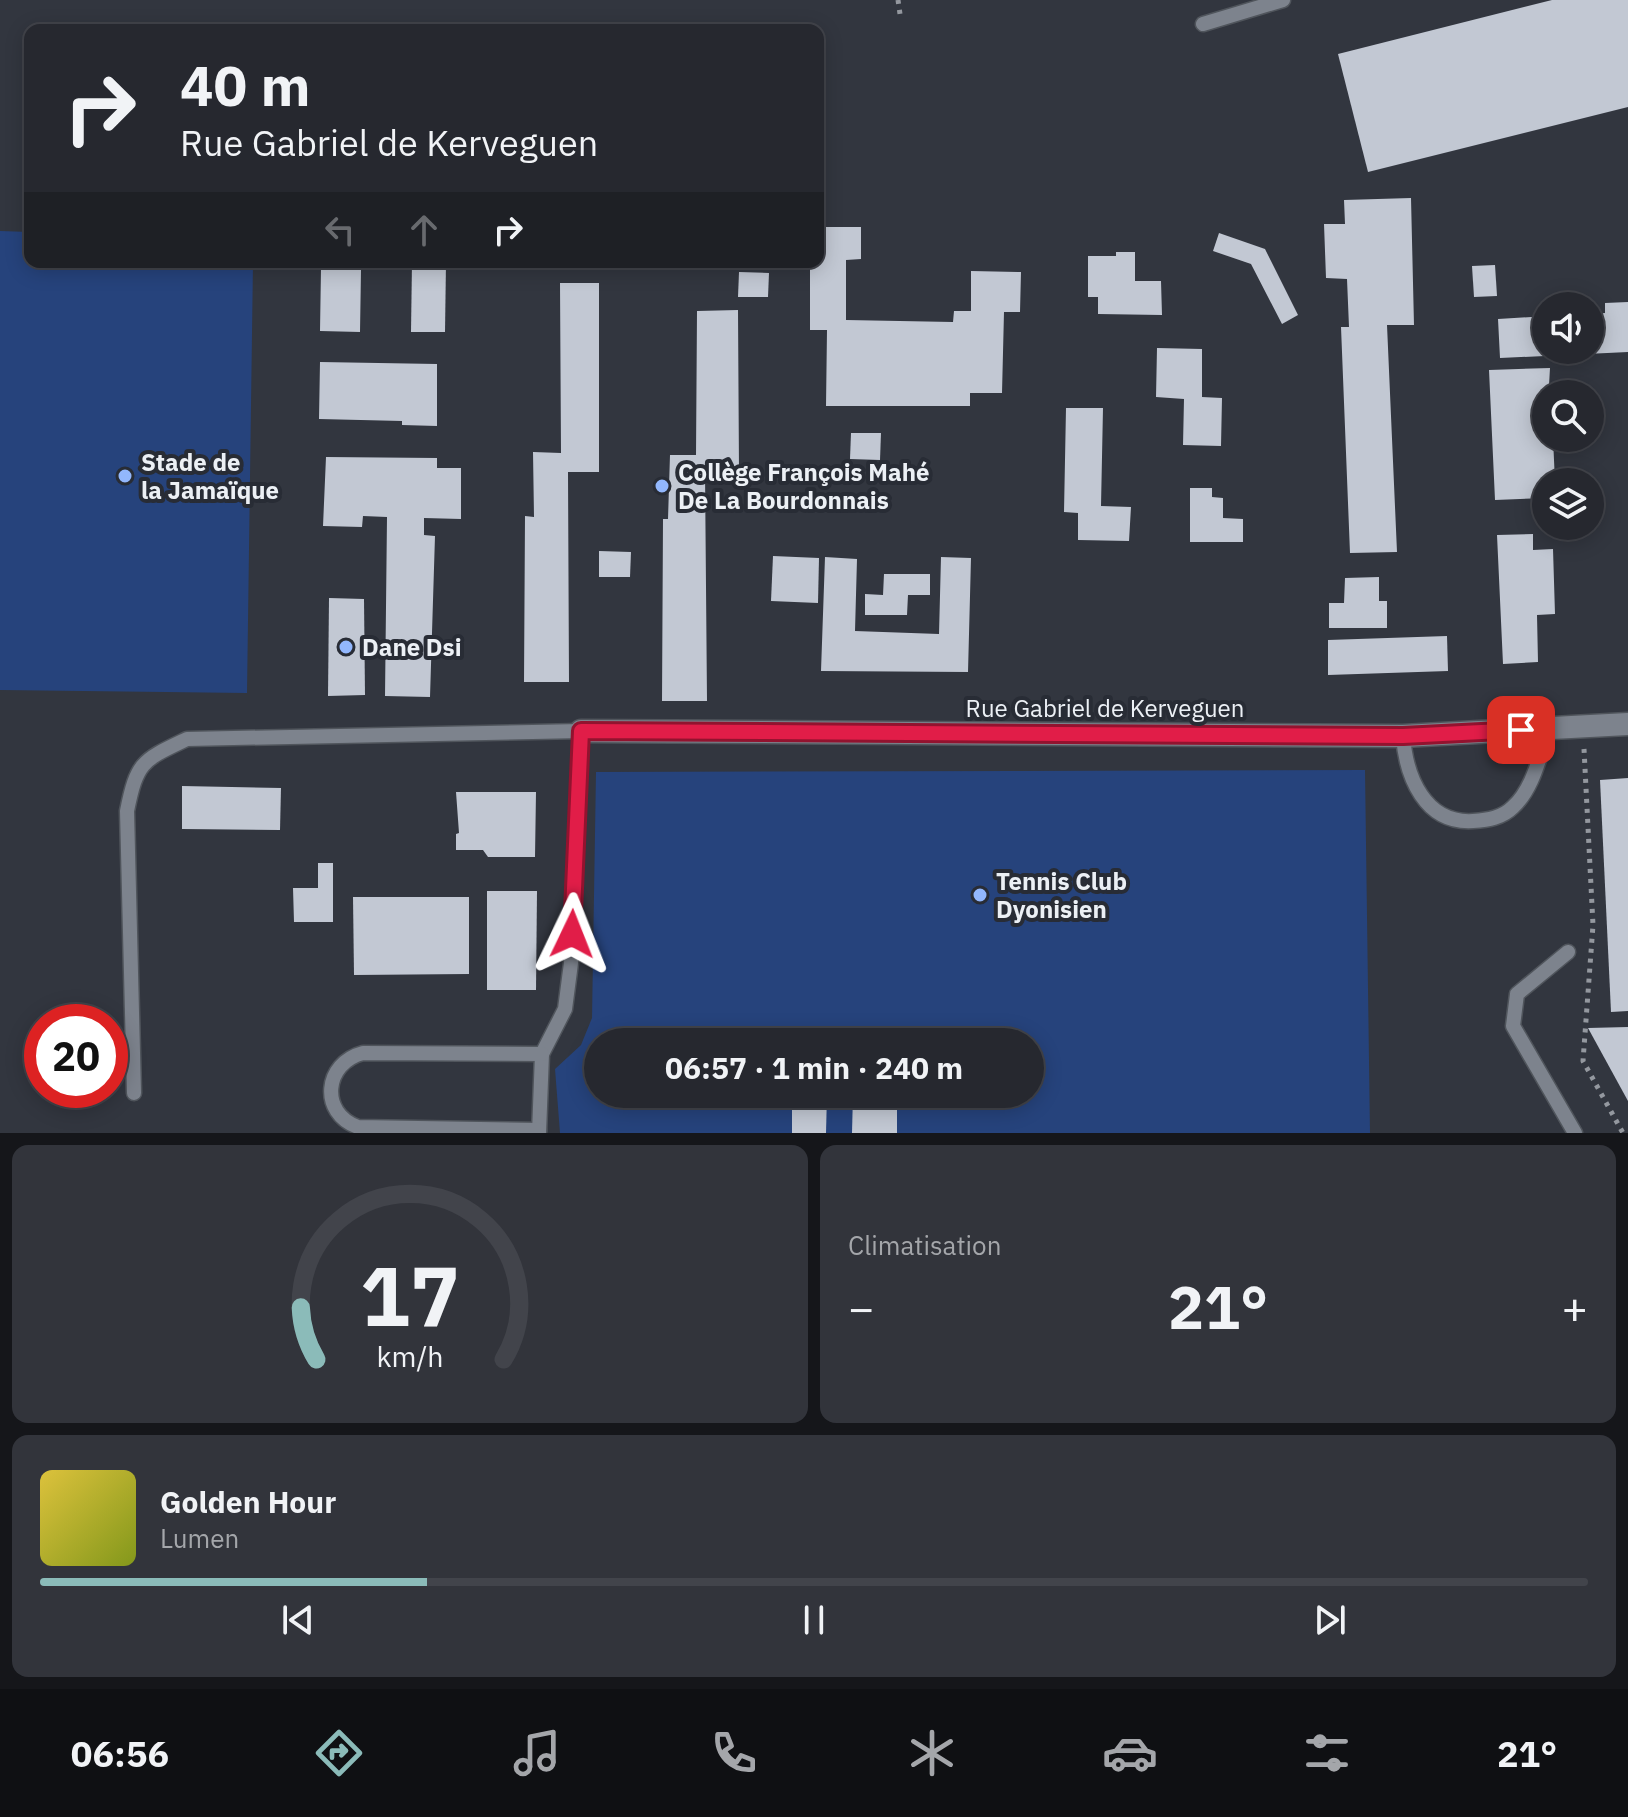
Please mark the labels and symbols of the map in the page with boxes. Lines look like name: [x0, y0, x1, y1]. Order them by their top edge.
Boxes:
place label: Stade de la Jamaïque: [141, 446, 279, 506]
place label: Collège François Mahé De La Bourdonnais: [678, 456, 929, 516]
marker: Stade de la Jamaïque: [116, 467, 134, 485]
marker: Collège François Mahé De La Bourdonnais: [653, 477, 671, 495]
place label: Dane Dsi: [362, 631, 462, 663]
marker: Dane Dsi: [337, 638, 355, 656]
street label: Rue Gabriel de Kerveguen: [966, 692, 1244, 724]
pin: [1487, 696, 1555, 764]
place label: Tennis Club Dyonisien: [996, 865, 1127, 925]
marker: Tennis Club Dyonisien: [971, 886, 989, 904]
position arrow: [530, 892, 614, 976]
speed limit sign: 20: [24, 1004, 128, 1108]

